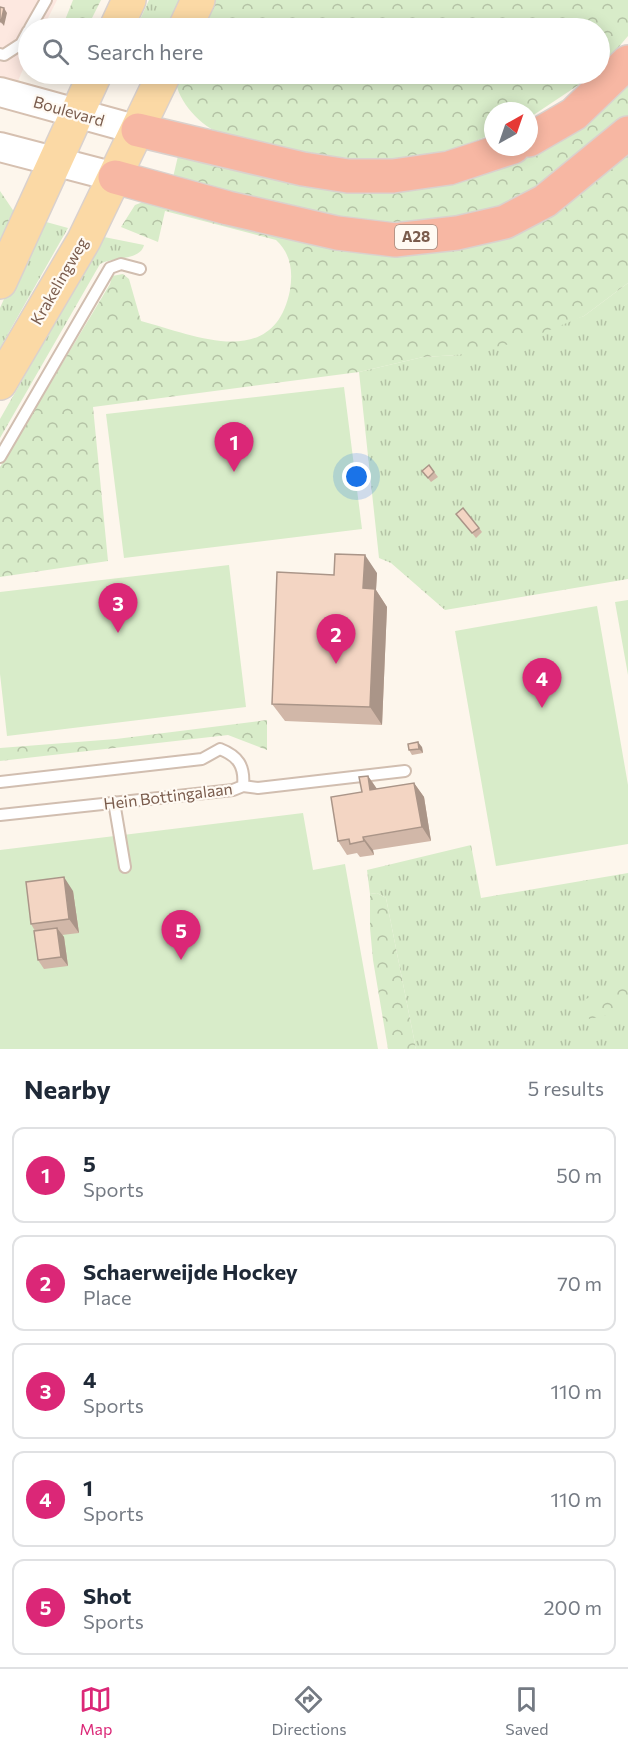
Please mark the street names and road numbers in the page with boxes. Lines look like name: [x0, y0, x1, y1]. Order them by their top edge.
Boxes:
street label: Boulevard: [31, 91, 107, 130]
road number: A28: [395, 225, 437, 249]
street label: Krakelingweg: [26, 233, 91, 328]
street label: Hein Bottingalaan: [102, 778, 234, 813]

